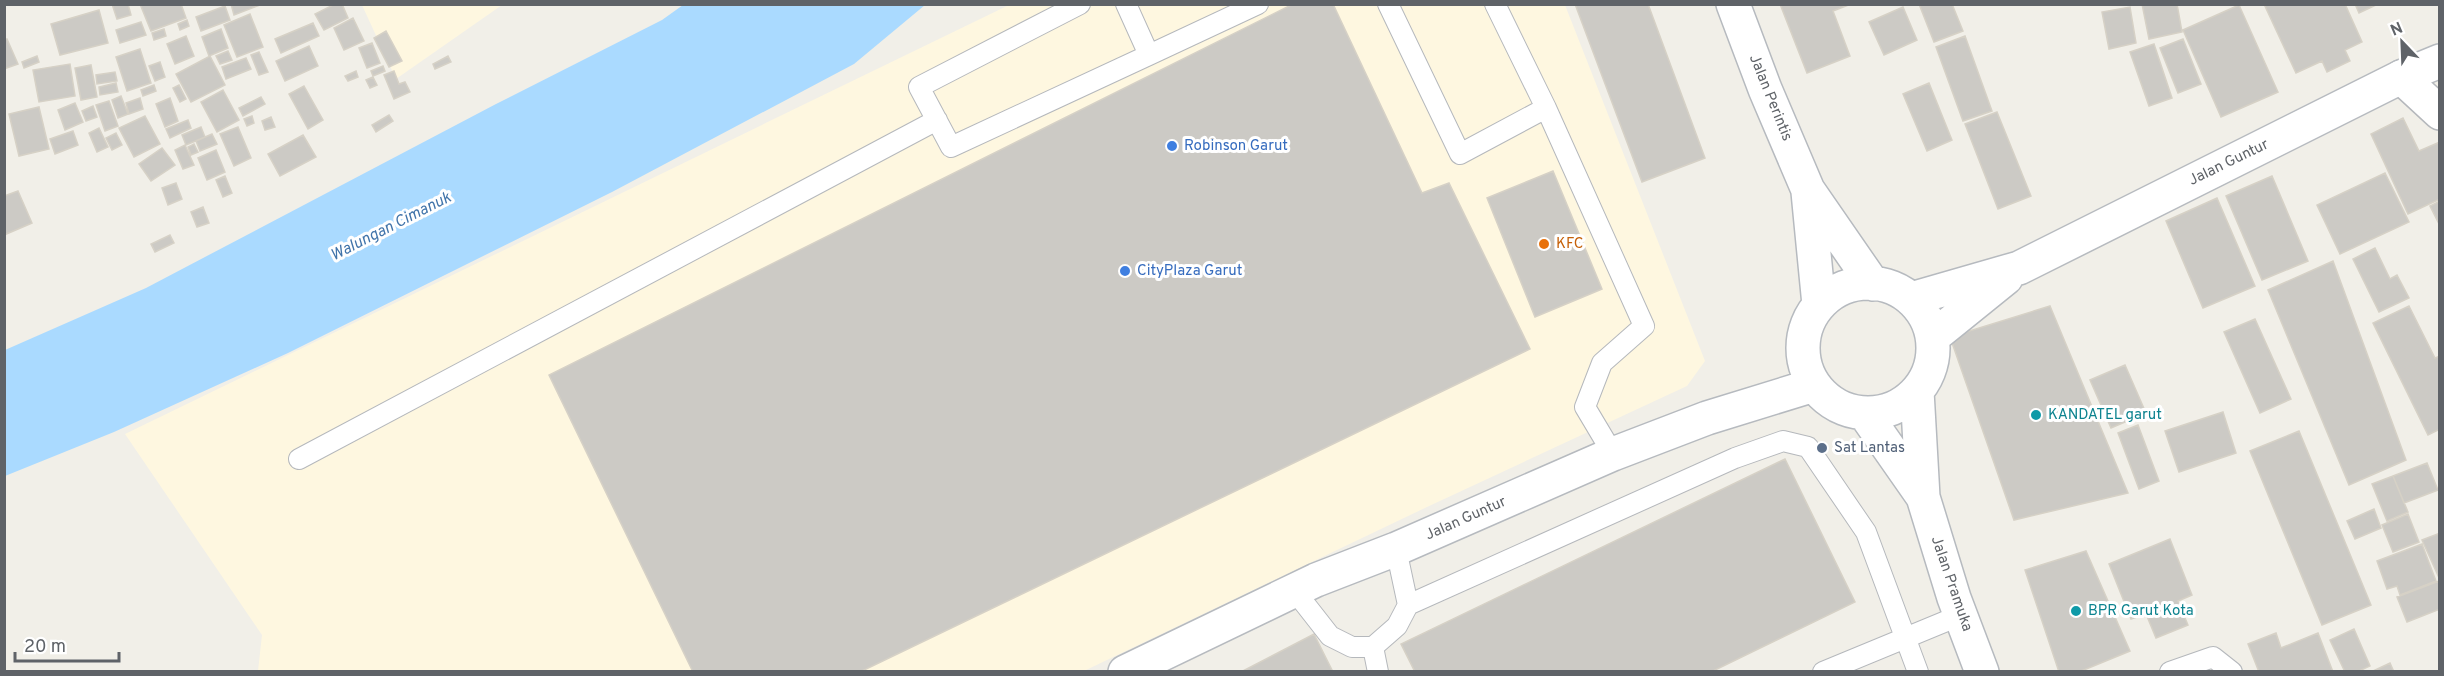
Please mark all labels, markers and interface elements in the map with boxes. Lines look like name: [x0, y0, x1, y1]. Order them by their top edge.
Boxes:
north arrow: [2372, 12, 2432, 72]
text: N: [2388, 19, 2406, 41]
street label: Jalan Perintis: [1744, 52, 1796, 144]
street label: Jalan Guntur: [2186, 135, 2272, 191]
place label: Robinson Garut: [1184, 137, 1288, 156]
marker: Robinson Garut: [1165, 139, 1179, 153]
water label: Walungan Cimanuk: [327, 188, 455, 266]
place label: KFC: [1556, 235, 1584, 254]
marker: KFC: [1537, 237, 1551, 251]
place label: CityPlaza Garut: [1137, 262, 1242, 281]
marker: CityPlaza Garut: [1118, 264, 1132, 278]
place label: KANDATEL garut: [2048, 406, 2162, 425]
marker: KANDATEL garut: [2029, 408, 2043, 422]
place label: Sat Lantas: [1834, 439, 1905, 458]
marker: Sat Lantas: [1815, 441, 1829, 455]
street label: Jalan Guntur: [1422, 493, 1510, 545]
street label: Jalan Pramuka: [1926, 534, 1976, 634]
place label: BPR Garut Kota: [2088, 602, 2194, 621]
marker: BPR Garut Kota: [2069, 604, 2083, 618]
scale bar: [15, 625, 118, 663]
text: 20 m: [24, 636, 66, 659]

